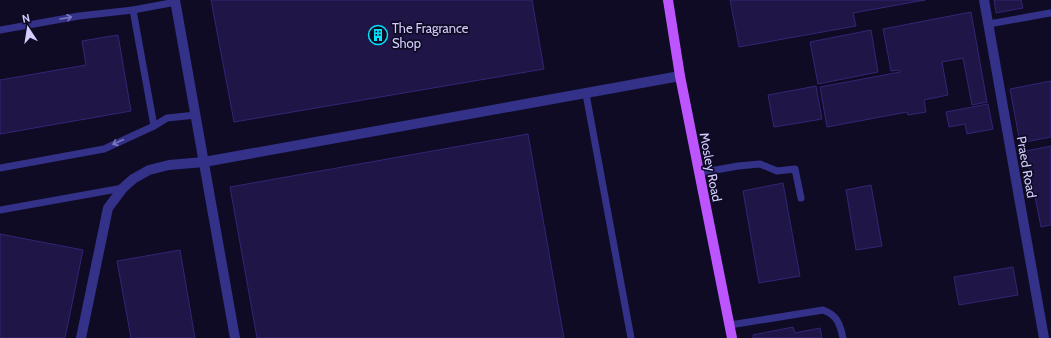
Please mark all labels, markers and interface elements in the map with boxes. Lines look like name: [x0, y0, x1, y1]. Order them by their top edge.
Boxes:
north arrow: [8, 8, 48, 48]
text: N: [21, 11, 31, 26]
one-way arrow: [59, 14, 72, 22]
place label: The Fragrance Shop: [392, 20, 469, 51]
building icon: The Fragrance Shop: [367, 24, 389, 46]
street label: Mosley Road: [696, 131, 726, 203]
street label: Praed Road: [1014, 135, 1040, 199]
one-way arrow: [113, 139, 125, 146]

